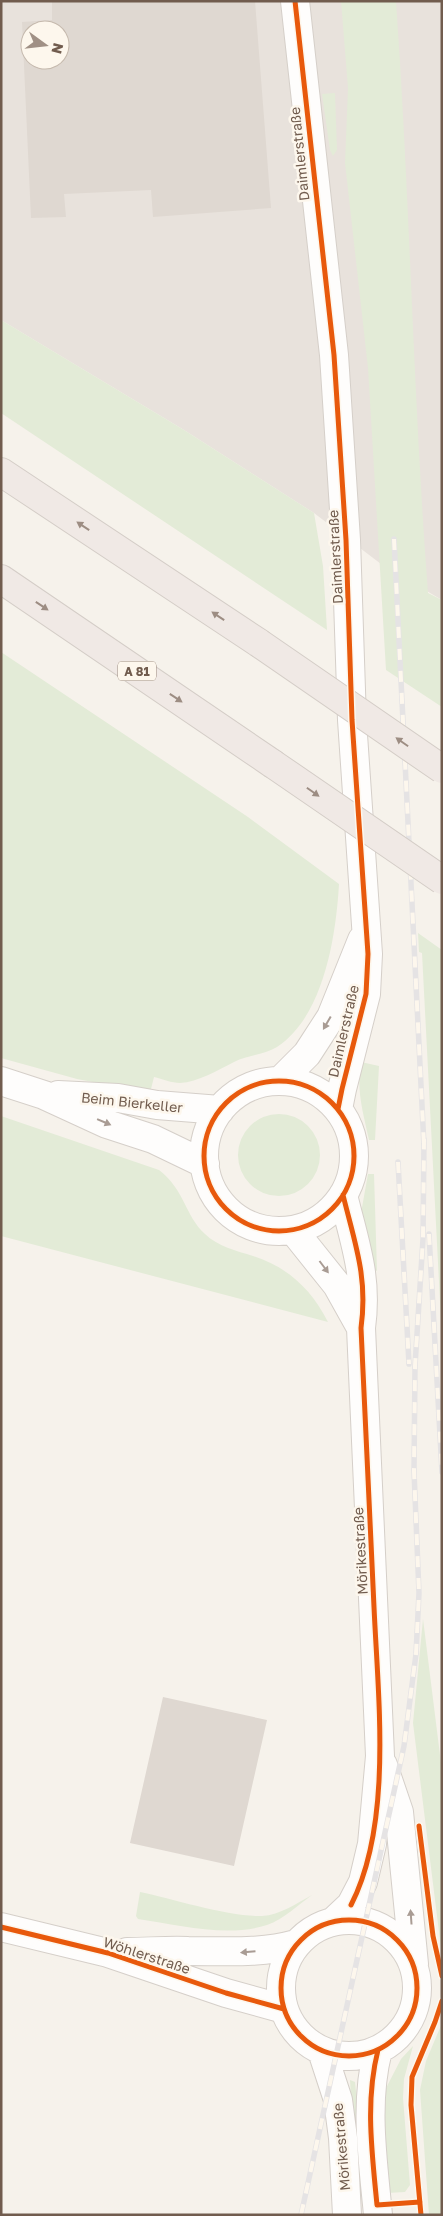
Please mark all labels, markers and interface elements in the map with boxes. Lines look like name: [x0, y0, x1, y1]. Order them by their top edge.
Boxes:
north arrow: [20, 20, 70, 70]
text: N: [48, 41, 68, 56]
street label: Daimlerstraße: [286, 106, 312, 202]
street label: Daimlerstraße: [324, 509, 346, 605]
one-way arrow: [76, 521, 90, 531]
one-way arrow: [35, 601, 48, 611]
one-way arrow: [211, 611, 225, 621]
road number: A 81: [118, 661, 156, 680]
one-way arrow: [169, 693, 183, 703]
one-way arrow: [395, 737, 408, 747]
one-way arrow: [306, 787, 320, 797]
street label: Daimlerstraße: [324, 983, 362, 1079]
one-way arrow: [323, 1016, 332, 1030]
street label: Beim Bierkeller: [80, 1088, 184, 1116]
one-way arrow: [97, 1119, 111, 1127]
one-way arrow: [318, 1260, 329, 1273]
street label: Mörikestraße: [349, 1507, 371, 1595]
one-way arrow: [406, 1908, 414, 1924]
street label: Wöhlerstraße: [101, 1933, 193, 1977]
one-way arrow: [240, 1948, 256, 1956]
street label: Mörikestraße: [329, 2102, 353, 2192]

